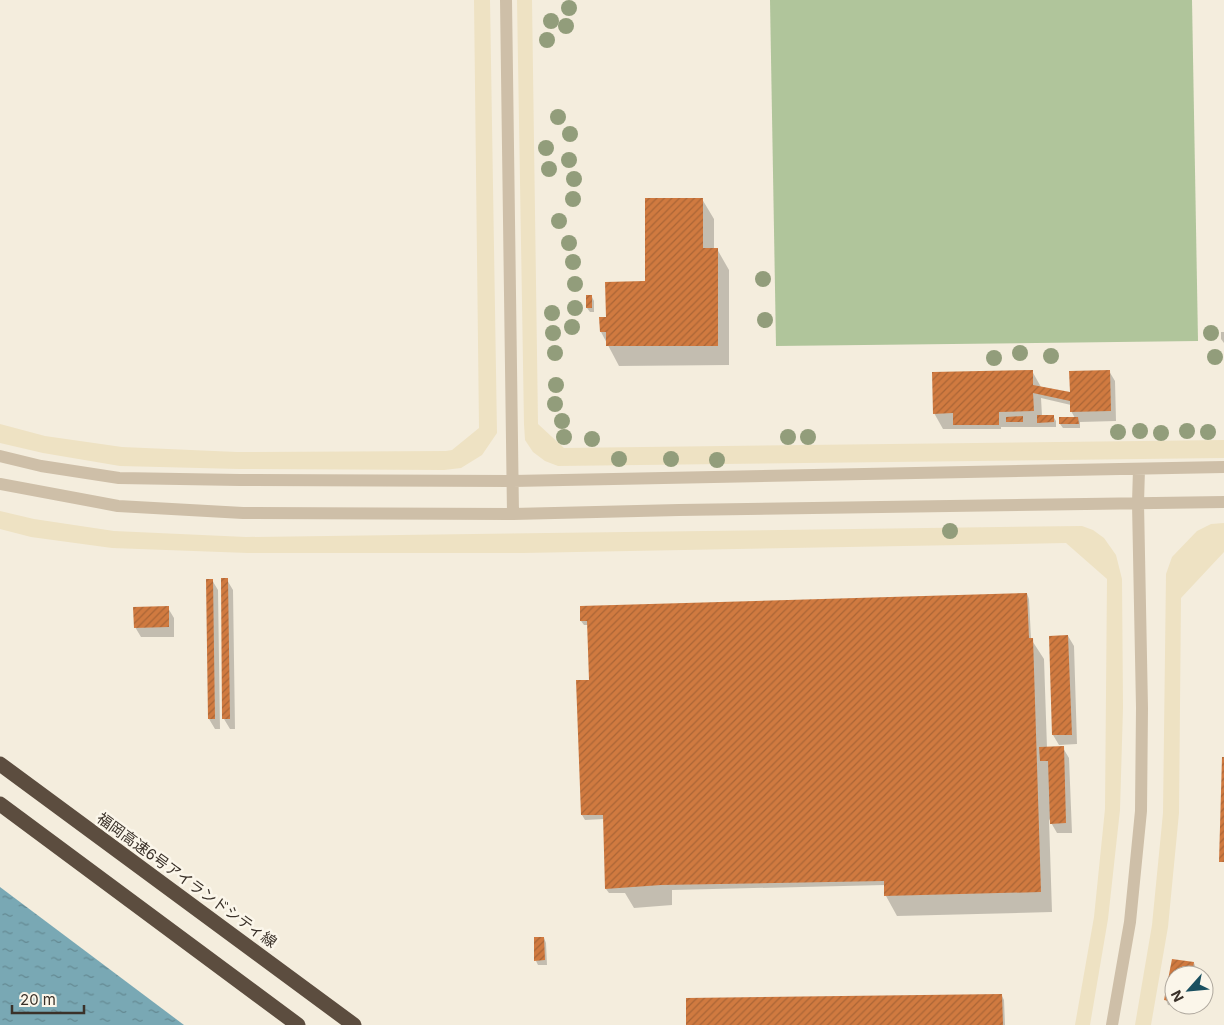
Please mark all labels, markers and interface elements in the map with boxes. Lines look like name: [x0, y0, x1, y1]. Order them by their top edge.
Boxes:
street label: 福岡高速6号アイランドシティ線: [93, 808, 281, 952]
north arrow: [1164, 965, 1214, 1015]
scale bar: [12, 982, 85, 1014]
text: N: [1167, 988, 1187, 1005]
text: 20 m: [20, 990, 56, 1009]

